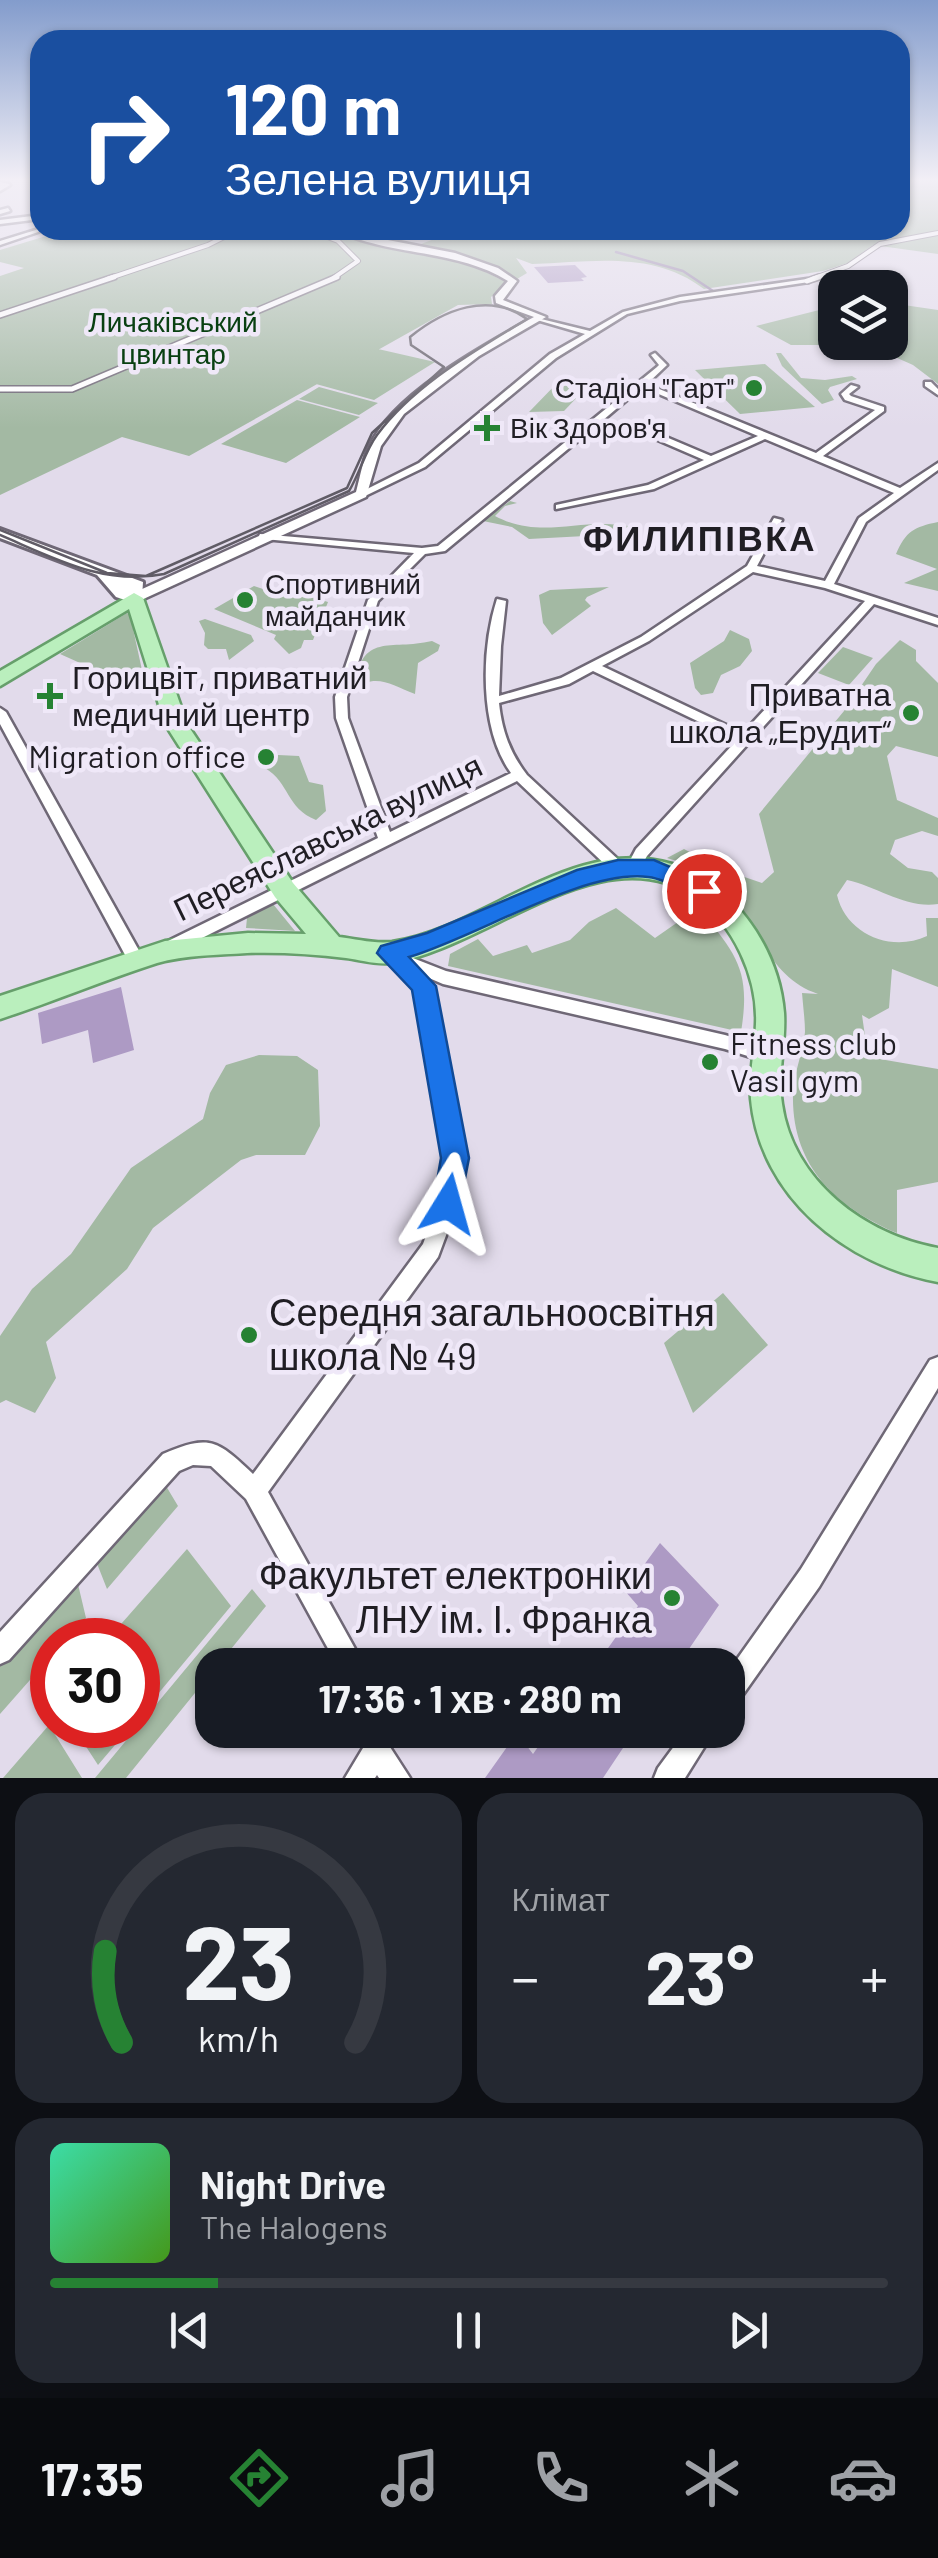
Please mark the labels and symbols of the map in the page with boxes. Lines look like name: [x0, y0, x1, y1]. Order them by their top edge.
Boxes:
park label: Личаківський цвинтар: [88, 304, 258, 370]
place label: Стадіон "Гарт": [555, 370, 734, 404]
marker: Стадіон "Гарт": [743, 377, 765, 399]
place label: Вік Здоров'я: [510, 410, 666, 444]
marker: Вік Здоров'я: [474, 415, 500, 441]
district label: ФИЛИПІВКА: [583, 516, 817, 558]
place label: Спортивний майданчик: [265, 566, 421, 632]
marker: Спортивний майданчик: [234, 589, 256, 611]
place label: Горицвіт, приватний медичний центр: [72, 657, 367, 733]
place label: Приватна школа „Ерудит“: [669, 674, 891, 750]
marker: Горицвіт, приватний медичний центр: [37, 683, 63, 709]
marker: Приватна школа „Ерудит“: [900, 702, 922, 724]
place label: Migration office: [28, 736, 246, 774]
street label: Переяславська вулиця: [167, 745, 488, 928]
marker: Migration office: [255, 746, 277, 768]
pin: [662, 849, 747, 934]
place label: Fitness club Vasil gym: [730, 1023, 897, 1098]
marker: Fitness club Vasil gym: [699, 1051, 721, 1073]
position arrow: [396, 1152, 500, 1256]
place label: Середня загальноосвітня школа № 49: [269, 1288, 715, 1378]
marker: Середня загальноосвітня школа № 49: [238, 1324, 260, 1346]
place label: Факультет електроніки ЛНУ ім. І. Франка: [259, 1551, 653, 1641]
marker: Факультет електроніки ЛНУ ім. І. Франка: [661, 1587, 683, 1609]
speed limit sign: 30: [30, 1618, 160, 1748]

